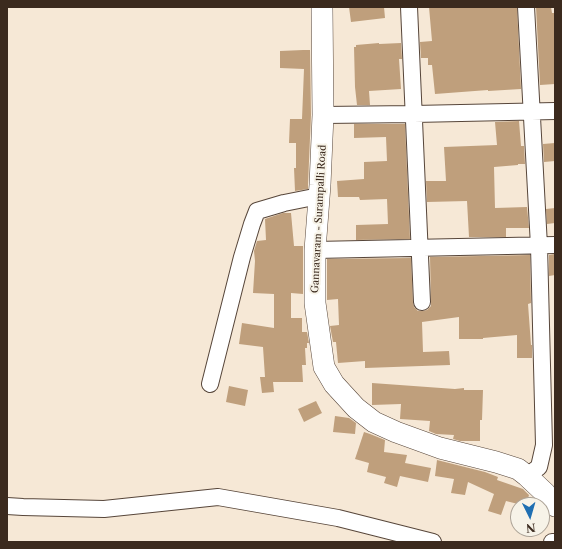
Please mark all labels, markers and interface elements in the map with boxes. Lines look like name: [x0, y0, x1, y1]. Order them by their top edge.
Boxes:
street label: Gannavaram - Surampalli Road: [309, 144, 329, 294]
north arrow: [510, 497, 550, 537]
text: N: [526, 521, 536, 535]

